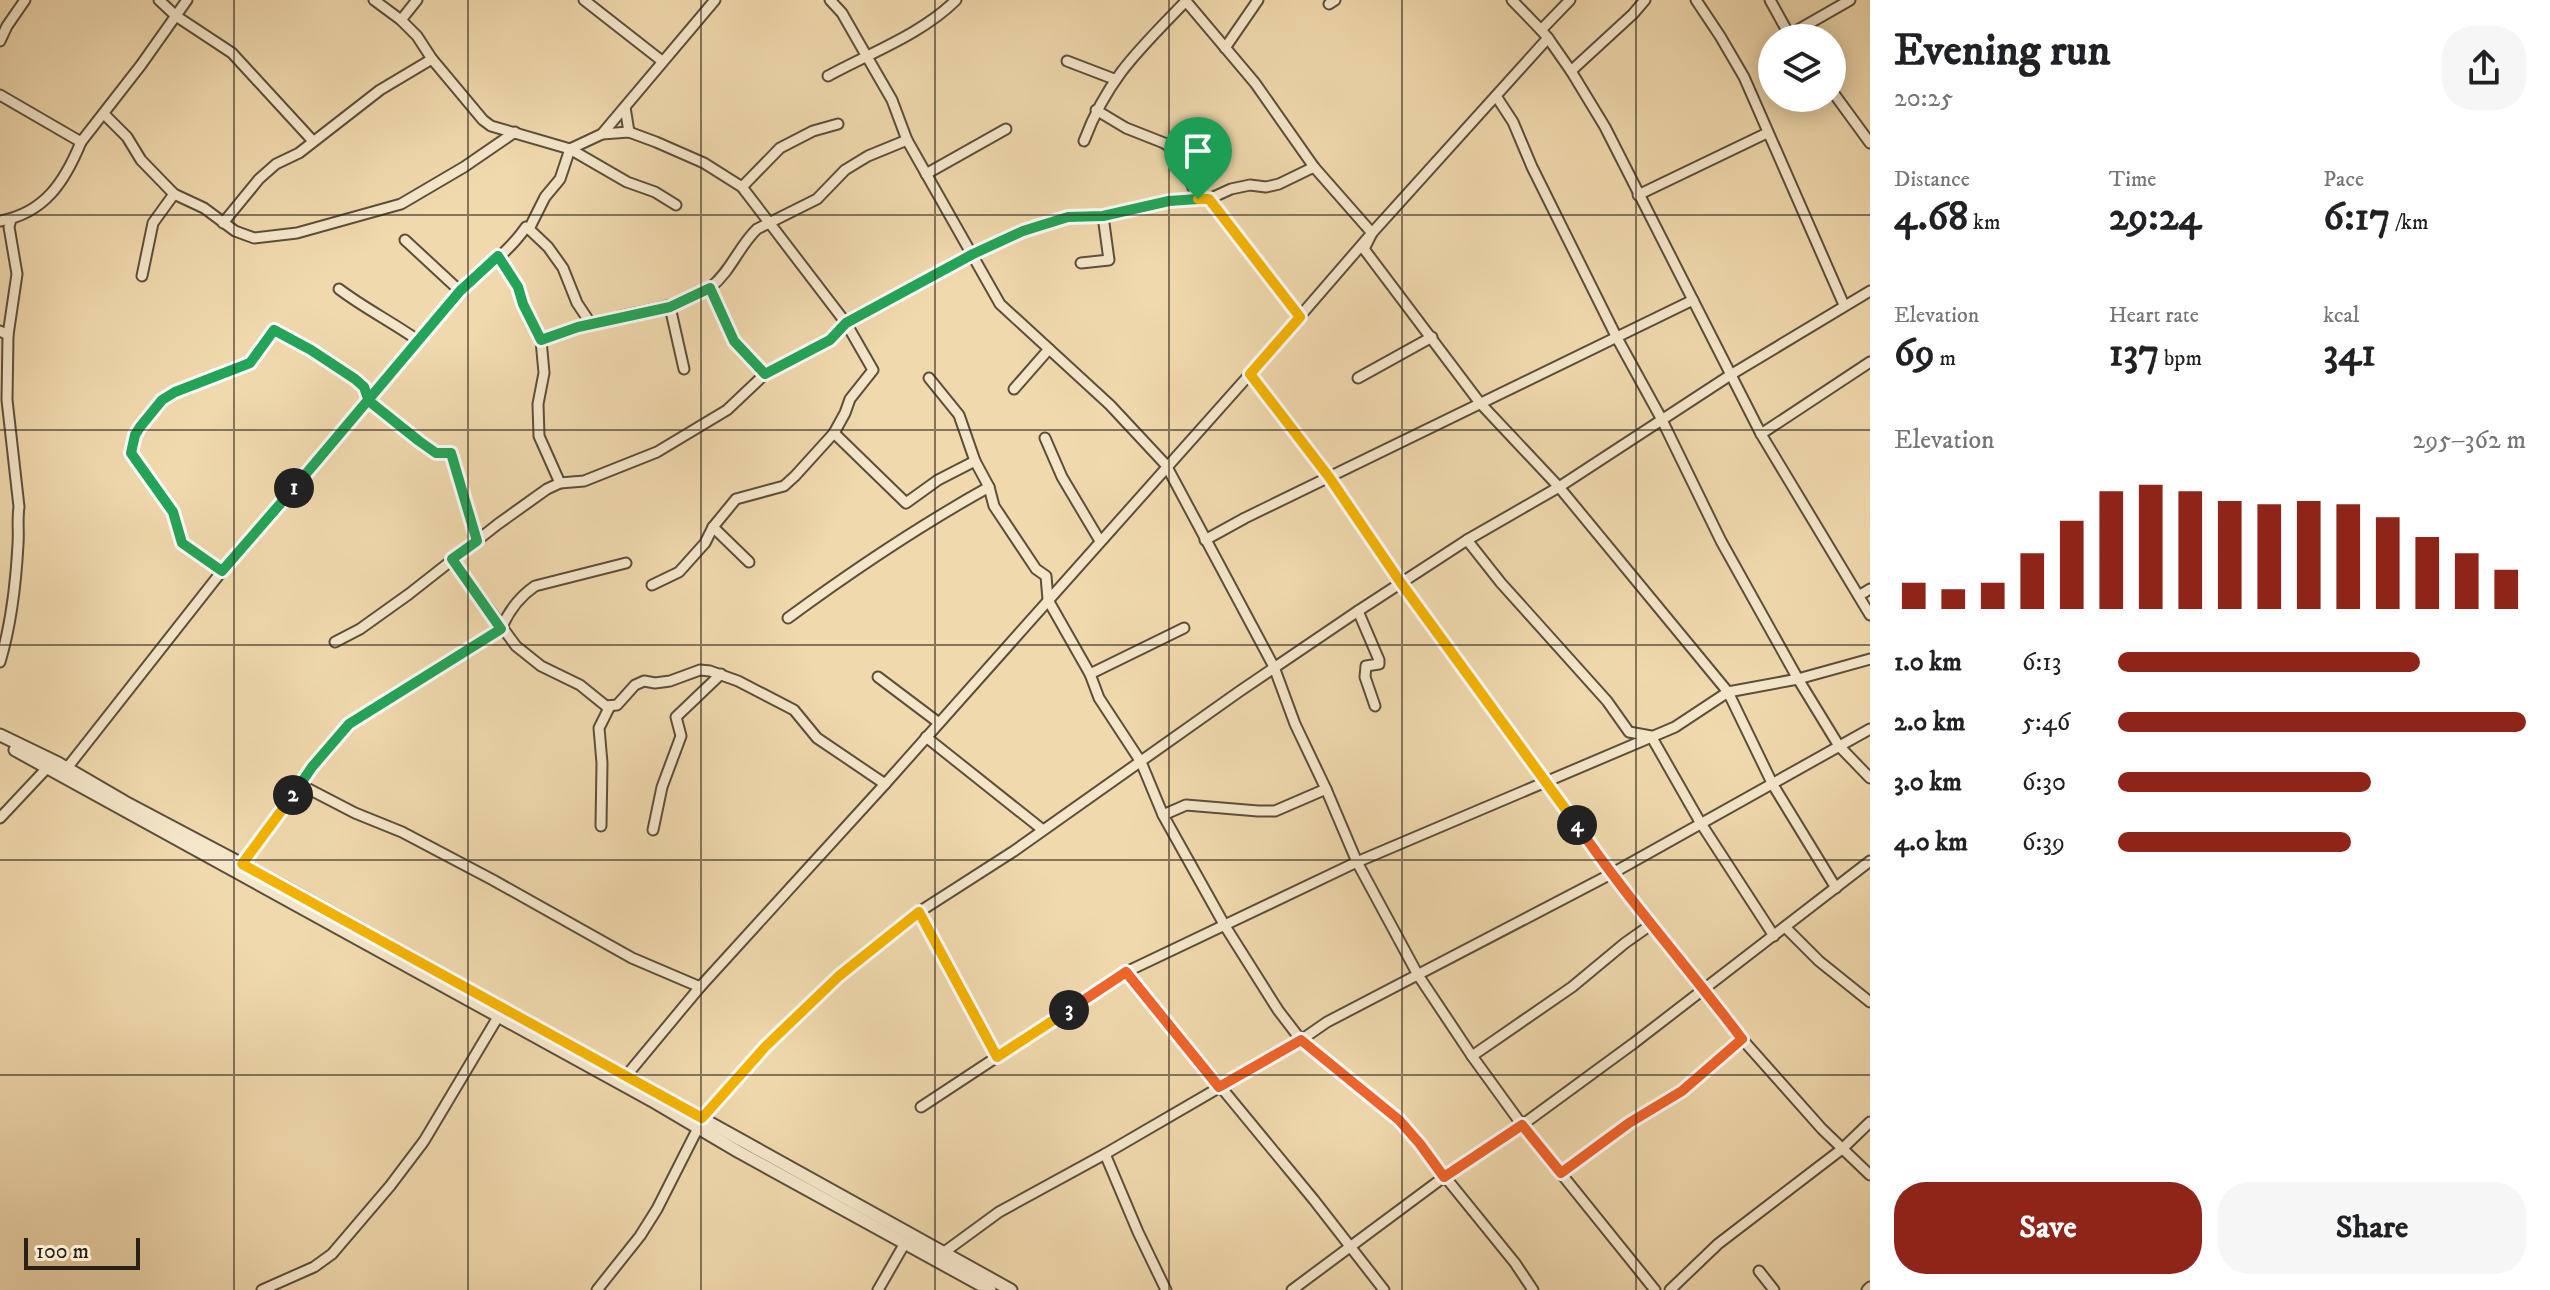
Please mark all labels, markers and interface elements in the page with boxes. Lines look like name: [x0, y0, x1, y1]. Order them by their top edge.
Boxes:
map controls: [1758, 24, 1846, 112]
button: layers: [1758, 24, 1846, 112]
text: Evening run: [1894, 24, 2111, 79]
button: share: [2442, 26, 2526, 110]
text: 20:25: [1894, 82, 1953, 115]
pin: [1164, 117, 1232, 199]
icon: arrive: [1176, 129, 1220, 173]
text: Distance: [1894, 166, 1970, 193]
text: Time: [2109, 166, 2156, 193]
text: Pace: [2323, 166, 2364, 193]
text: 4.68: [1894, 193, 1968, 243]
text: 29:24: [2109, 193, 2201, 243]
text: 6:17: [2323, 193, 2390, 243]
text: km: [1968, 209, 2000, 236]
text: /km: [2390, 209, 2428, 236]
text: Elevation: [1894, 302, 1979, 329]
text: Heart rate: [2109, 302, 2199, 329]
text: kcal: [2323, 302, 2359, 329]
text: 69: [1894, 329, 1935, 379]
text: 137: [2109, 329, 2159, 379]
text: 341: [2323, 329, 2376, 379]
text: m: [1935, 345, 1956, 372]
text: bpm: [2159, 345, 2202, 372]
text: Elevation: [1894, 424, 1995, 457]
text: 295–362 m: [2413, 424, 2526, 457]
pin: 1: [274, 468, 314, 508]
text: 1: [290, 474, 298, 501]
text: 1.0 km: [1894, 646, 1962, 679]
text: 6:13: [2022, 646, 2062, 679]
text: 2.0 km: [1894, 706, 1965, 739]
text: 5:46: [2022, 706, 2070, 739]
text: 3.0 km: [1894, 766, 1962, 799]
text: 6:30: [2022, 766, 2066, 799]
pin: 2: [273, 775, 313, 815]
text: 2: [288, 781, 298, 808]
pin: 4: [1557, 805, 1597, 845]
text: 4: [1571, 811, 1583, 838]
text: 4.0 km: [1894, 826, 1968, 859]
text: 6:39: [2022, 826, 2065, 859]
pin: 3: [1049, 990, 1089, 1030]
text: 3: [1065, 996, 1073, 1023]
button: Save: [1894, 1182, 2202, 1274]
button: Share: [2218, 1182, 2526, 1274]
scale bar: [24, 1234, 140, 1270]
text: 100 m: [36, 1238, 89, 1265]

